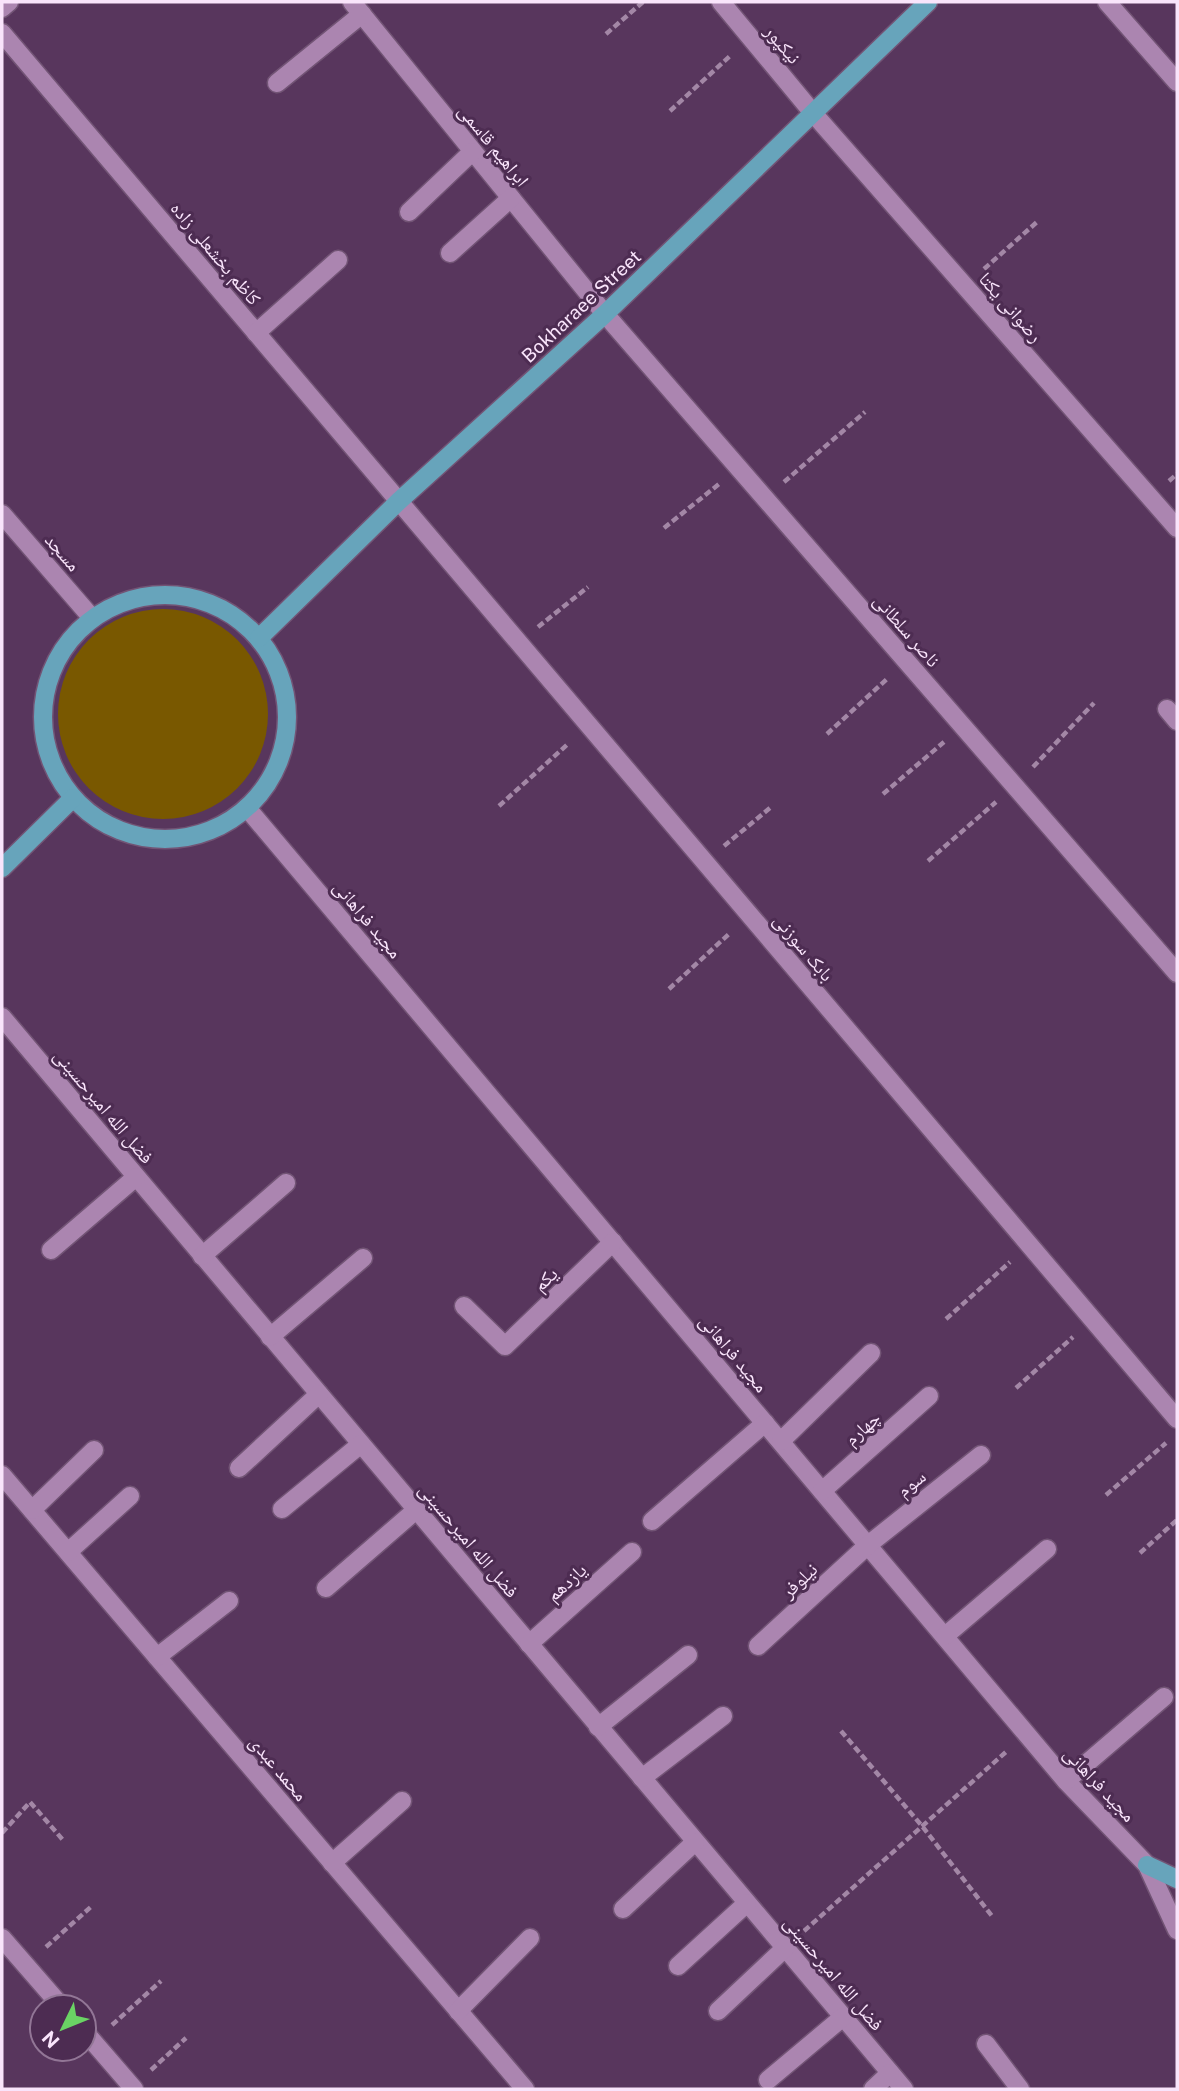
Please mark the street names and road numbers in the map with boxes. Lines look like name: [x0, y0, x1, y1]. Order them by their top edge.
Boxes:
street label: نیکپور: [759, 19, 806, 69]
street label: ابراهیم قاسمی: [453, 99, 534, 192]
street label: کاظم بخشعلی زاده: [165, 197, 266, 310]
street label: Bokharaee Street: [517, 245, 645, 367]
street label: رضوانی یکتا: [974, 268, 1047, 347]
street label: مسجد: [41, 529, 85, 576]
street label: ناصر سلطانی: [869, 589, 945, 672]
street label: مجید فراهانی: [328, 876, 407, 963]
street label: بابک سوزنی: [769, 909, 839, 986]
street label: فضل الله امیرحسینی: [49, 1044, 158, 1168]
street label: یکم: [528, 1262, 563, 1297]
street label: مجید فراهانی: [694, 1310, 773, 1397]
street label: چهارم: [839, 1406, 887, 1452]
street label: سوم: [892, 1465, 932, 1503]
street label: فضل الله امیرحسینی: [414, 1478, 523, 1602]
street label: یازدهم: [541, 1558, 592, 1607]
street label: نیلوفر: [776, 1558, 822, 1604]
street label: محمد عبدی: [245, 1731, 313, 1806]
street label: مجید فراهانی: [1059, 1742, 1140, 1827]
street label: فضل الله امیرحسینی: [779, 1911, 888, 2035]

